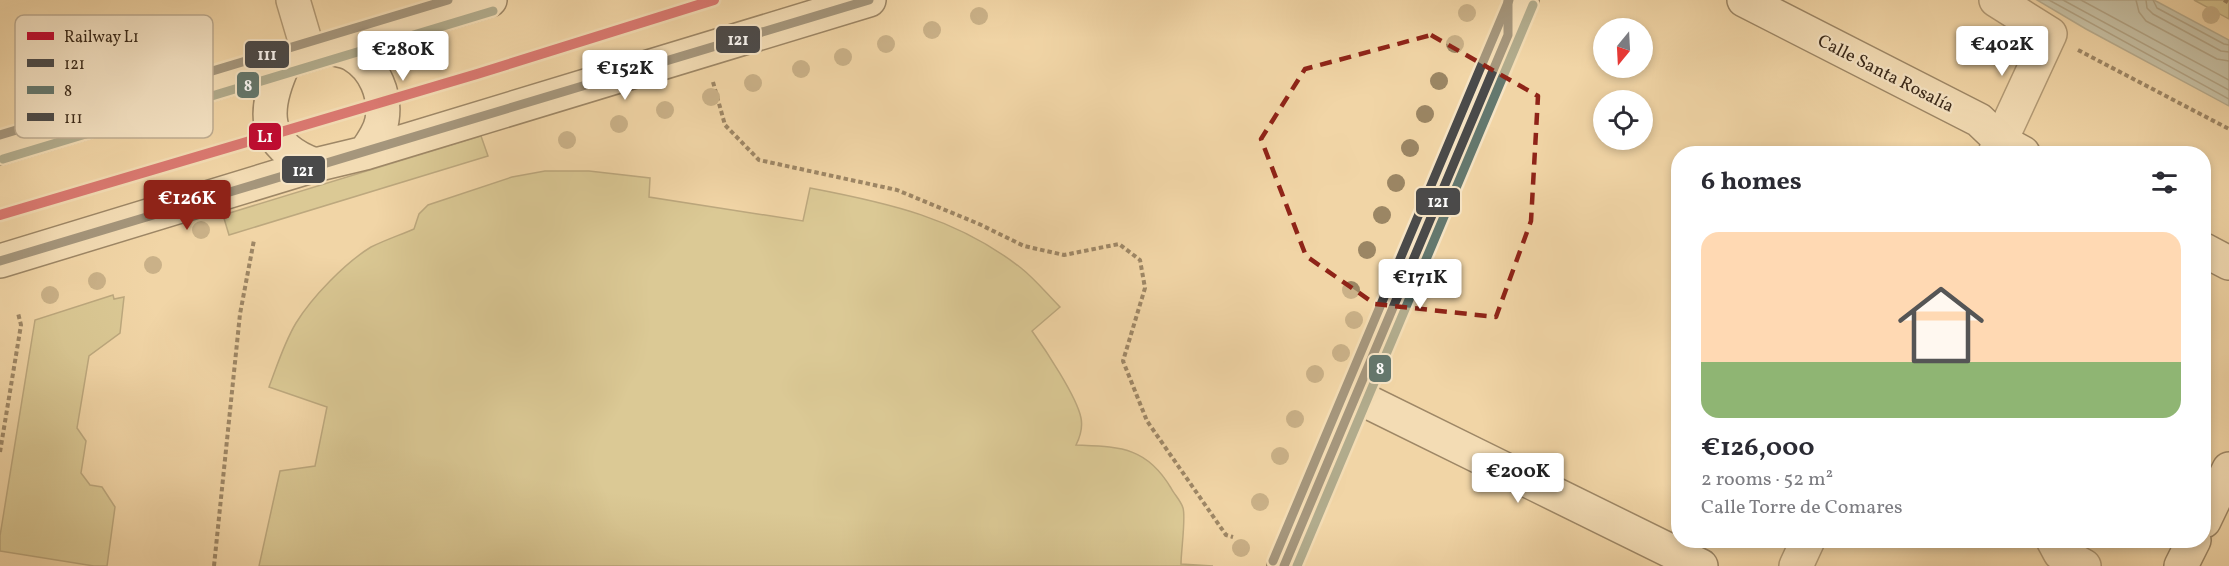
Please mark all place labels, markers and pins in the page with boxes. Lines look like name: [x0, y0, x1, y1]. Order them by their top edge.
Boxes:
pin: €402K: [1960, 26, 2044, 77]
pin: €280K: [361, 31, 445, 82]
pin: €152K: [583, 50, 667, 101]
pin: €126K: [145, 180, 229, 231]
pin: €171K: [1378, 259, 1462, 310]
pin: €200K: [1476, 453, 1560, 504]

